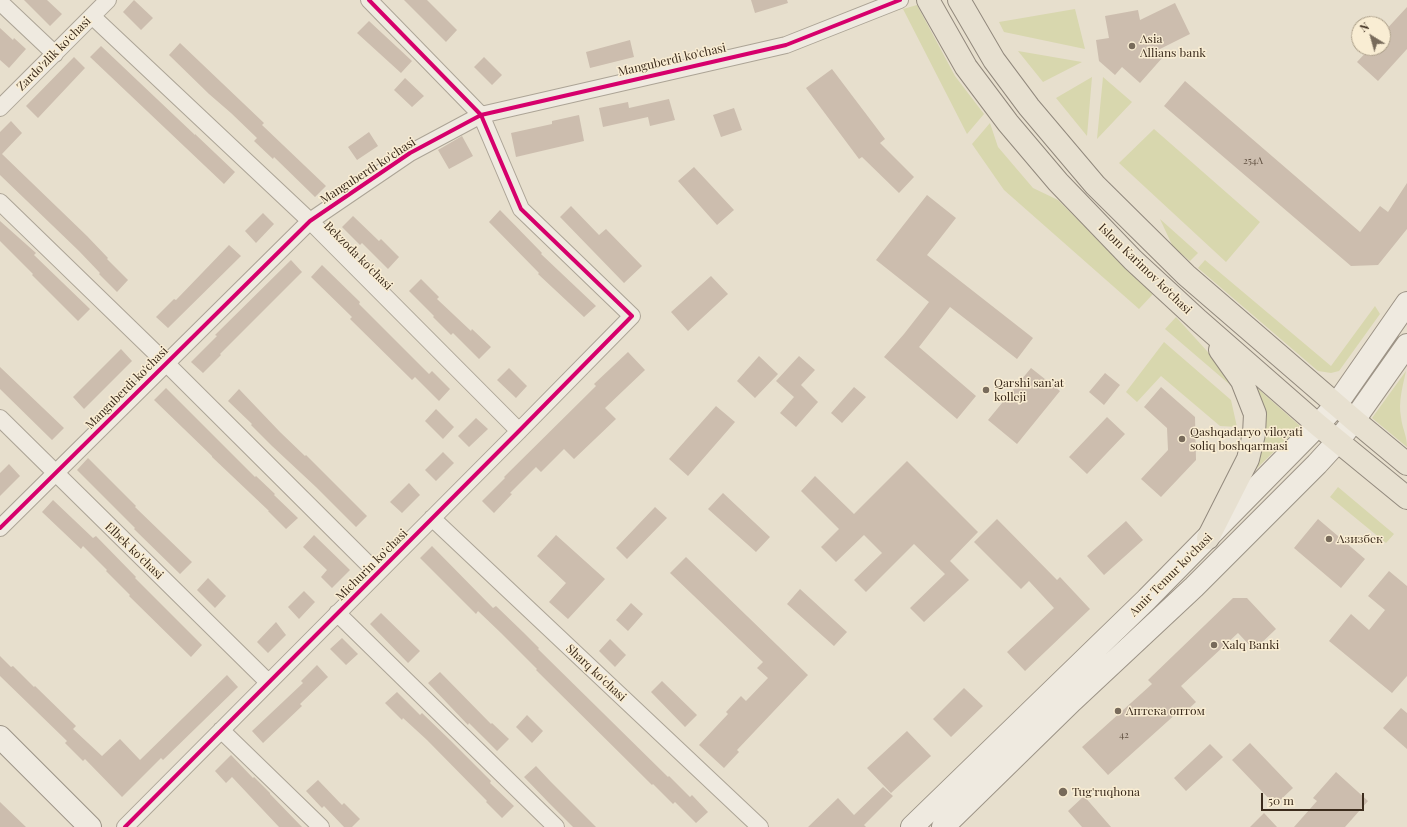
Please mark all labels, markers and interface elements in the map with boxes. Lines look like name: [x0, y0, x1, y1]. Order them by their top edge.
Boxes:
street label: Zardo'zlik ko'chasi: [14, 14, 94, 94]
north arrow: [1351, 16, 1391, 56]
text: N: [1356, 18, 1372, 35]
place label: Asia Allians bank: [1140, 32, 1206, 60]
street label: Manguberdi ko'chasi: [617, 41, 727, 79]
marker: Asia Allians bank: [1127, 41, 1137, 51]
street label: Manguberdi ko'chasi: [318, 135, 418, 207]
house number: 254A: [1243, 155, 1263, 167]
street label: Bekzoda ko'chasi: [321, 219, 395, 293]
street label: Islom Karimov ko‘chasi: [1095, 221, 1195, 317]
street label: Manguberdi ko'chasi: [83, 344, 171, 432]
place label: Qarshi san’at kolleji: [994, 376, 1064, 404]
marker: Qarshi san’at kolleji: [981, 385, 991, 395]
place label: Qashqadaryo viloyati soliq boshqarmasi: [1190, 425, 1303, 453]
marker: Qashqadaryo viloyati soliq boshqarmasi: [1177, 434, 1187, 444]
street label: Elbek ko'chasi: [102, 520, 166, 582]
street label: Michurin ko'chasi: [333, 526, 411, 604]
street label: Amir Temur ko'chasi: [1127, 531, 1215, 619]
place label: Азизбек: [1337, 532, 1383, 546]
marker: Азизбек: [1324, 534, 1334, 544]
place label: Xalq Banki: [1222, 638, 1279, 652]
marker: Xalq Banki: [1209, 640, 1219, 650]
street label: Sharq ko'chasi: [563, 642, 629, 704]
place label: Аптека оптом: [1126, 704, 1205, 718]
marker: Аптека оптом: [1113, 706, 1123, 716]
house number: 42: [1119, 729, 1129, 741]
place label: Tug'ruqhona: [1072, 785, 1140, 799]
scale bar: [1263, 785, 1366, 811]
marker: Tug'ruqhona: [1057, 786, 1069, 798]
text: 50 m: [1268, 792, 1294, 808]

